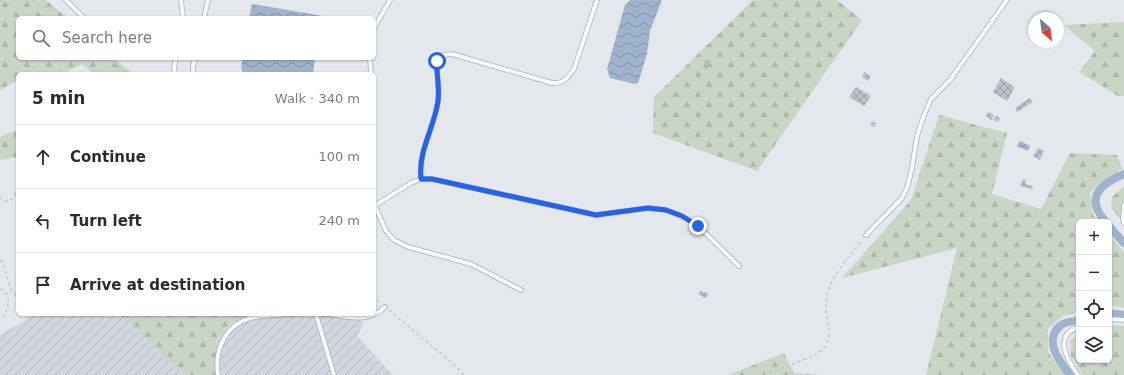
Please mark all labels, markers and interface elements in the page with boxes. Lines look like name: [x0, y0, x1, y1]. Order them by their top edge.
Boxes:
north arrow: [1028, 12, 1064, 48]
search box: [16, 16, 376, 60]
icon: search: [30, 27, 52, 49]
text: Search here: [62, 29, 152, 47]
route start: [428, 52, 446, 70]
text: 5 min: [32, 88, 85, 108]
text: Walk · 340 m: [275, 91, 360, 106]
icon: ahead: [32, 146, 54, 168]
text: Continue: [70, 148, 146, 166]
text: 100 m: [318, 149, 360, 164]
icon: left: [32, 210, 54, 232]
text: Turn left: [70, 212, 142, 230]
text: 240 m: [318, 213, 360, 228]
route end: [689, 217, 707, 235]
map controls: [1076, 219, 1112, 363]
button: +: [1076, 219, 1112, 255]
button: −: [1076, 255, 1112, 291]
icon: arrive: [32, 274, 54, 296]
text: Arrive at destination: [70, 276, 245, 294]
button: locate: [1076, 291, 1112, 327]
button: layers: [1076, 327, 1112, 363]

